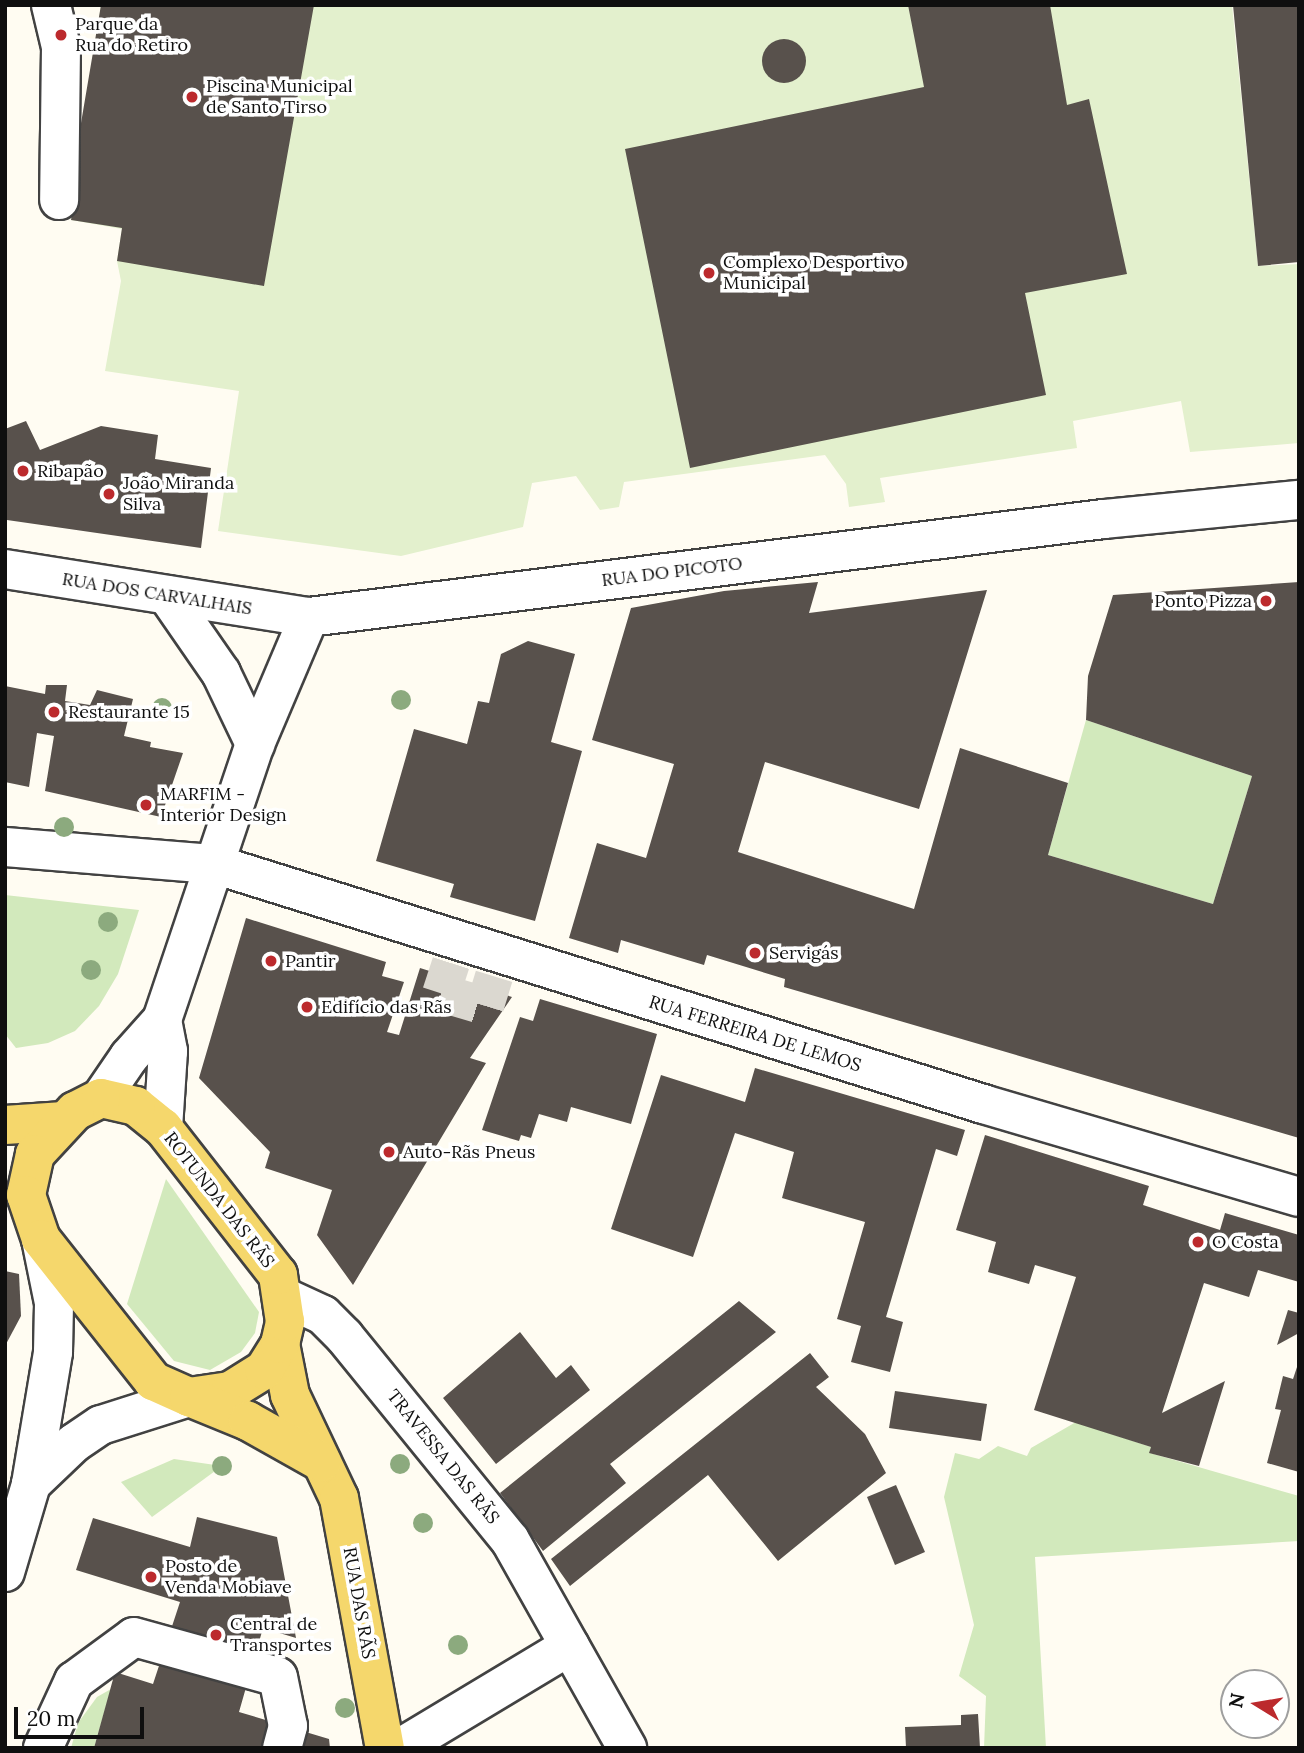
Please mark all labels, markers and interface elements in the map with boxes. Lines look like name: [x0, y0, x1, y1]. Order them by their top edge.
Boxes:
place label: Parque da Rua do Retiro: [75, 14, 188, 56]
marker: Parque da Rua do Retiro: [53, 27, 69, 43]
place label: Piscina Municipal de Santo Tirso: [206, 76, 353, 119]
marker: Piscina Municipal de Santo Tirso: [184, 89, 200, 105]
place label: Complexo Desportivo Municipal: [723, 252, 904, 294]
marker: Complexo Desportivo Municipal: [701, 265, 717, 281]
place label: Ribapão: [37, 460, 104, 482]
marker: Ribapão: [15, 463, 31, 479]
place label: João Miranda Silva: [123, 473, 234, 516]
marker: João Miranda Silva: [101, 486, 117, 502]
street label: RUA DO PICOTO: [600, 553, 744, 591]
street label: RUA DOS CARVALHAIS: [60, 568, 254, 620]
place label: Ponto Pizza: [1154, 590, 1252, 612]
marker: Ponto Pizza: [1258, 593, 1274, 609]
place label: Restaurante 15: [68, 701, 190, 723]
marker: Restaurante 15: [46, 704, 62, 720]
place label: MARFIM - Interior Design: [160, 784, 287, 826]
marker: MARFIM - Interior Design: [138, 797, 154, 813]
place label: Servigás: [769, 942, 839, 964]
marker: Servigás: [747, 945, 763, 961]
place label: Pantir: [285, 950, 336, 972]
marker: Pantir: [263, 953, 279, 969]
street label: RUA FERREIRA DE LEMOS: [646, 991, 864, 1077]
place label: Edifício das Rãs: [321, 996, 452, 1018]
marker: Edifício das Rãs: [299, 999, 315, 1015]
street label: ROTUNDA DAS RÃS: [159, 1128, 279, 1272]
place label: Auto-Rãs Pneus: [403, 1141, 535, 1163]
marker: Auto-Rãs Pneus: [381, 1144, 397, 1160]
place label: O Costa: [1212, 1231, 1279, 1253]
marker: O Costa: [1190, 1234, 1206, 1250]
street label: TRAVESSA DAS RÃS: [382, 1385, 504, 1529]
street label: RUA DAS RÃS: [339, 1545, 379, 1661]
place label: Posto de Venda Mobiave: [165, 1556, 292, 1598]
marker: Posto de Venda Mobiave: [143, 1569, 159, 1585]
place label: Central de Transportes: [230, 1614, 332, 1656]
marker: Central de Transportes: [208, 1627, 224, 1643]
north arrow: [1220, 1669, 1290, 1739]
text: N: [1223, 1691, 1250, 1710]
scale bar: [18, 1694, 147, 1738]
text: 20 m: [27, 1705, 76, 1732]

